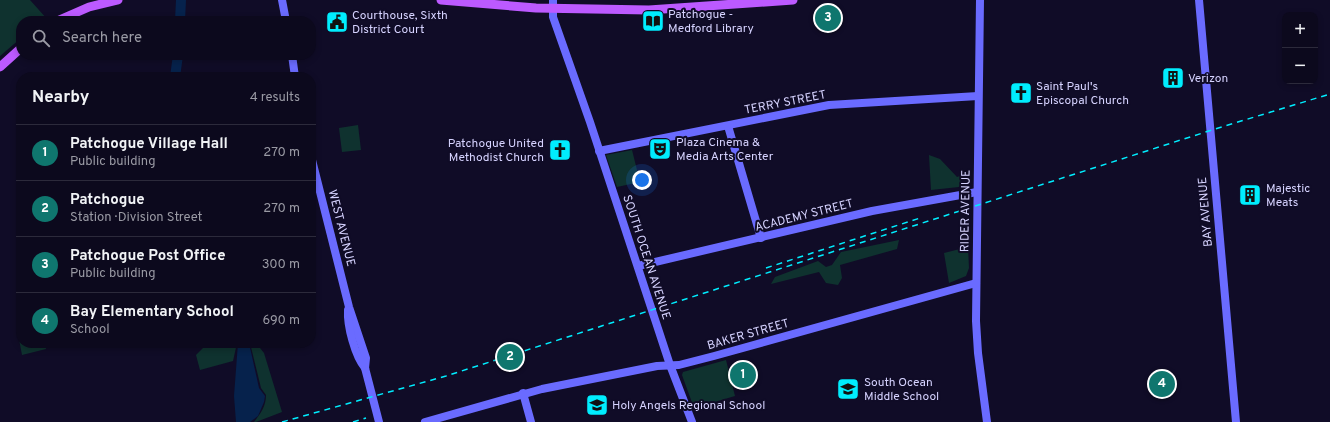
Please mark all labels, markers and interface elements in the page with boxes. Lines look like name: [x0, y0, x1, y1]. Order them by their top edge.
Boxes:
pin: 3: [815, 3, 841, 33]
place label: Patchogue - Medford Library: [668, 7, 754, 37]
place label: Courthouse, Sixth District Court: [352, 8, 448, 38]
library icon: Patchogue - Medford Library: [640, 8, 666, 34]
public building icon: Courthouse, Sixth District Court: [324, 9, 350, 35]
map controls: [1282, 12, 1318, 84]
button: +: [1282, 12, 1318, 48]
search box: [16, 16, 316, 60]
icon: search: [30, 27, 52, 49]
text: Search here: [62, 29, 142, 48]
button: −: [1282, 48, 1318, 84]
building icon: Verizon: [1160, 65, 1186, 91]
place label: Verizon: [1188, 71, 1228, 87]
place label: Saint Paul's Episcopal Church: [1036, 79, 1129, 109]
church icon: Saint Paul's Episcopal Church: [1008, 80, 1034, 106]
text: Nearby: [32, 87, 89, 109]
street label: TERRY STREET: [743, 87, 827, 119]
text: 4 results: [250, 90, 300, 106]
text: Patchogue Village Hall: [70, 135, 228, 154]
place label: Plaza Cinema & Media Arts Center: [676, 135, 774, 165]
place label: Patchogue United Methodist Church: [448, 136, 544, 166]
theatre icon: Plaza Cinema & Media Arts Center: [647, 136, 673, 162]
church icon: Patchogue United Methodist Church: [547, 137, 573, 163]
text: 1: [42, 145, 48, 161]
text: 270 m: [263, 145, 300, 161]
text: Public building: [70, 154, 156, 170]
your location: [632, 170, 652, 190]
street label: RIDER AVENUE: [957, 170, 975, 252]
street label: BAY AVENUE: [1195, 176, 1217, 247]
place label: Majestic Meats: [1266, 181, 1310, 211]
building icon: Majestic Meats: [1237, 182, 1263, 208]
street label: WEST AVENUE: [324, 188, 358, 268]
text: Patchogue: [70, 191, 145, 210]
street label: SOUTH OCEAN AVENUE: [618, 193, 674, 322]
street label: ACADEMY STREET: [753, 196, 855, 236]
text: 2: [41, 201, 49, 217]
text: 270 m: [263, 201, 300, 217]
text: Station · Division Street: [70, 210, 203, 226]
text: Patchogue Post Office: [70, 247, 225, 266]
text: 3: [41, 257, 49, 273]
text: 300 m: [262, 257, 300, 273]
text: Public building: [70, 266, 156, 282]
text: Bay Elementary School: [70, 303, 234, 322]
text: 4: [41, 313, 49, 329]
text: 690 m: [263, 313, 300, 329]
street label: BAKER STREET: [706, 316, 791, 354]
text: School: [70, 322, 110, 338]
pin: 2: [497, 342, 523, 372]
pin: 1: [730, 360, 756, 390]
pin: 4: [1149, 369, 1175, 399]
place label: South Ocean Middle School: [864, 375, 939, 405]
school or university icon: South Ocean Middle School: [835, 376, 861, 402]
school or university icon: Holy Angels Regional School: [584, 392, 610, 418]
place label: Holy Angels Regional School: [612, 398, 765, 414]

